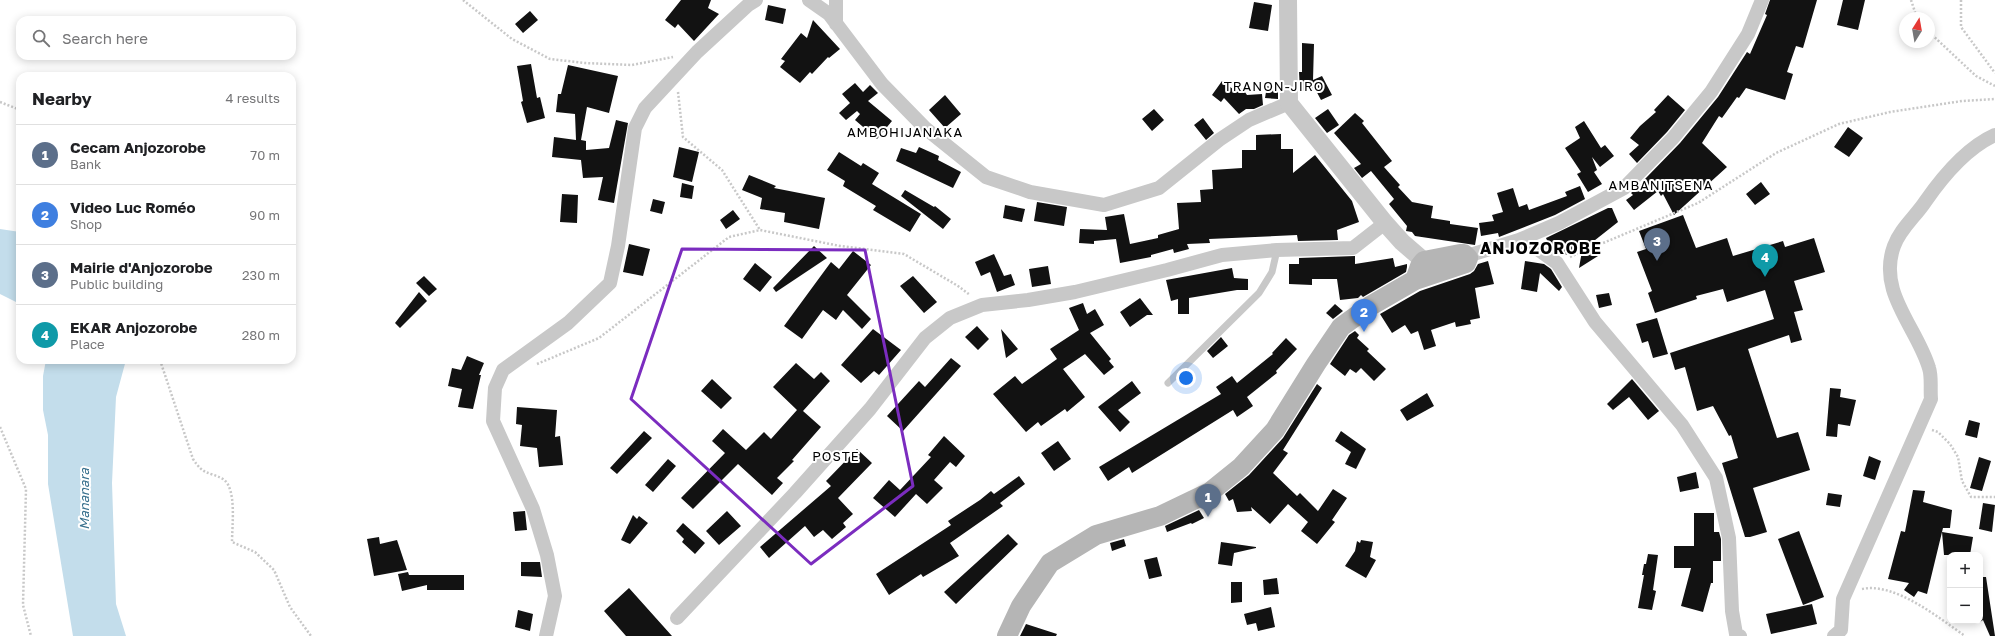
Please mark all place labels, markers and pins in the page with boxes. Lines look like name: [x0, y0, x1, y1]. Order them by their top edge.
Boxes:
pin: 3: [1644, 228, 1670, 261]
pin: 4: [1752, 244, 1778, 277]
pin: 2: [1351, 299, 1377, 332]
pin: 1: [1195, 484, 1221, 517]

